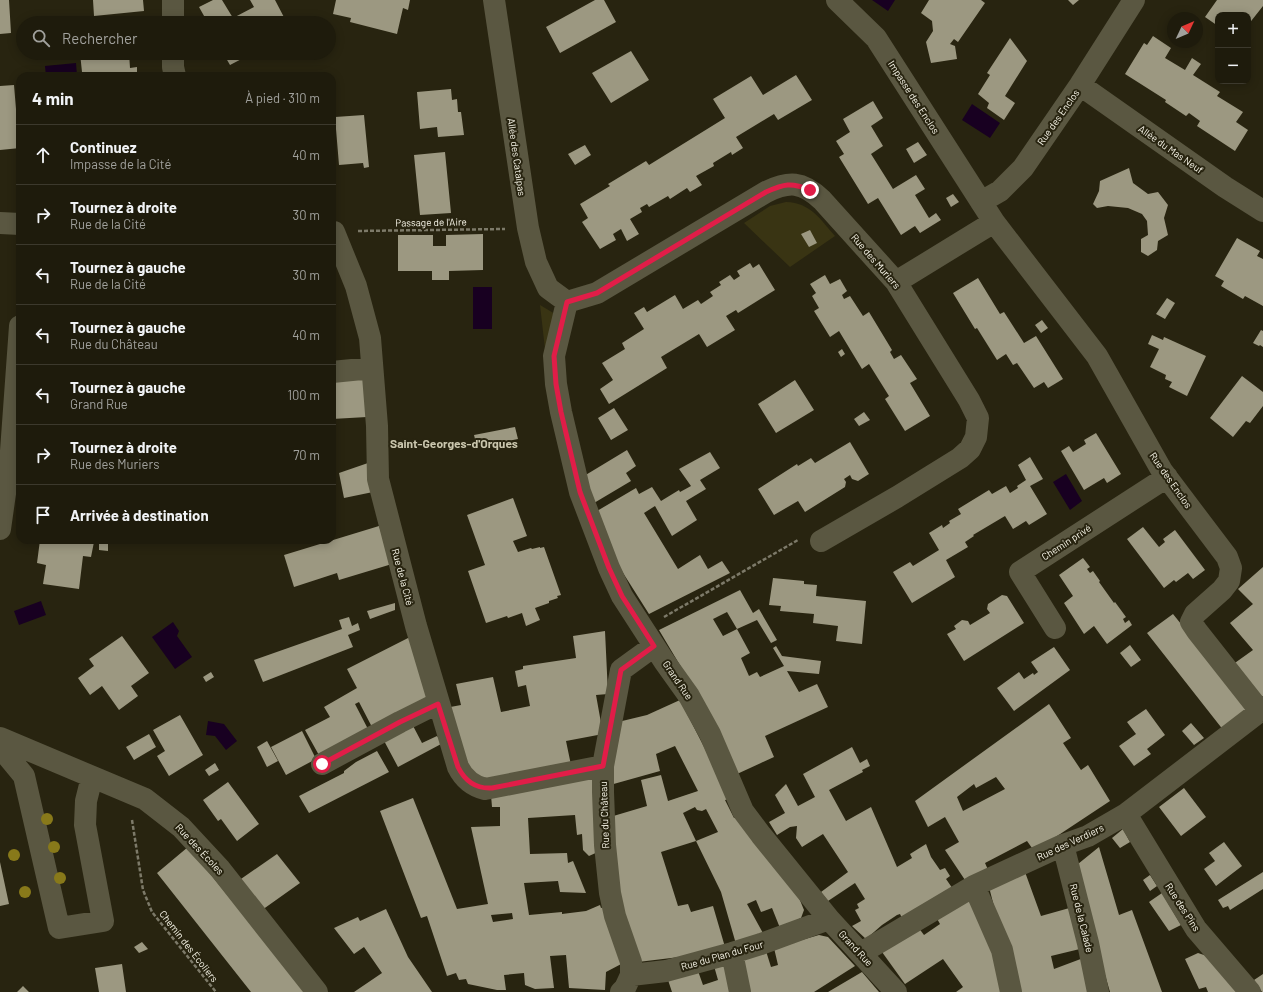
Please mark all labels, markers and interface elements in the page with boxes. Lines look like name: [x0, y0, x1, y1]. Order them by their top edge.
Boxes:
north arrow: [1167, 12, 1203, 48]
map controls: [1215, 12, 1251, 84]
button: +: [1215, 12, 1251, 48]
search box: [16, 16, 336, 60]
icon: search: [30, 27, 52, 49]
text: Rechercher: [62, 29, 138, 47]
button: −: [1215, 48, 1251, 84]
street label: Impasse des Enclos: [886, 58, 942, 136]
street label: Rue des Enclos: [1034, 87, 1082, 147]
text: 4 min: [32, 88, 74, 108]
text: À pied · 310 m: [245, 90, 320, 106]
street label: Allée des Catalpas: [506, 117, 528, 197]
street label: Allée du Mas Neuf: [1136, 122, 1206, 176]
text: Continuez: [70, 138, 137, 156]
icon: ahead: [32, 144, 54, 166]
text: 40 m: [292, 147, 320, 163]
text: Impasse de la Cité: [70, 156, 171, 172]
route end: [801, 181, 819, 199]
text: Tournez à droite: [70, 198, 177, 216]
icon: right: [32, 204, 54, 226]
text: 30 m: [293, 207, 320, 223]
street label: Passage de l'Aire: [395, 215, 467, 229]
text: Rue de la Cité: [70, 216, 146, 232]
street label: Rue des Muriers: [849, 231, 903, 291]
text: Tournez à gauche: [70, 258, 186, 276]
icon: left: [32, 264, 54, 286]
text: 30 m: [293, 267, 320, 283]
text: Rue de la Cité: [70, 276, 146, 292]
text: Tournez à gauche: [70, 318, 186, 336]
icon: left: [32, 324, 54, 346]
text: 40 m: [292, 327, 320, 343]
text: Rue du Château: [70, 336, 158, 352]
text: Tournez à gauche: [70, 378, 186, 396]
icon: left: [32, 384, 54, 406]
text: 100 m: [287, 387, 320, 403]
text: Grand Rue: [70, 396, 128, 412]
district label: Saint-Georges-d'Orques: [390, 436, 518, 450]
text: Tournez à droite: [70, 438, 177, 456]
icon: right: [32, 444, 54, 466]
text: 70 m: [293, 447, 320, 463]
street label: Rue des Enclos: [1147, 450, 1195, 510]
text: Rue des Muriers: [70, 456, 159, 472]
icon: arrive: [32, 504, 54, 526]
text: Arrivée à destination: [70, 506, 209, 524]
street label: Chemin privé: [1039, 522, 1093, 562]
street label: Rue de la Cité: [390, 547, 416, 607]
street label: Grand Rue: [661, 658, 695, 702]
route start: [313, 755, 331, 773]
street label: Rue du Château: [597, 781, 611, 849]
street label: Rue des Écoles: [173, 821, 227, 877]
street label: Rue des Verdiers: [1035, 821, 1106, 863]
street label: Rue des Pins: [1163, 881, 1203, 933]
street label: Rue de la Calade: [1068, 882, 1096, 954]
street label: Chemin des Écoliers: [157, 908, 221, 984]
street label: Grand Rue: [836, 928, 876, 968]
street label: Rue du Plan du Four: [680, 937, 765, 972]

